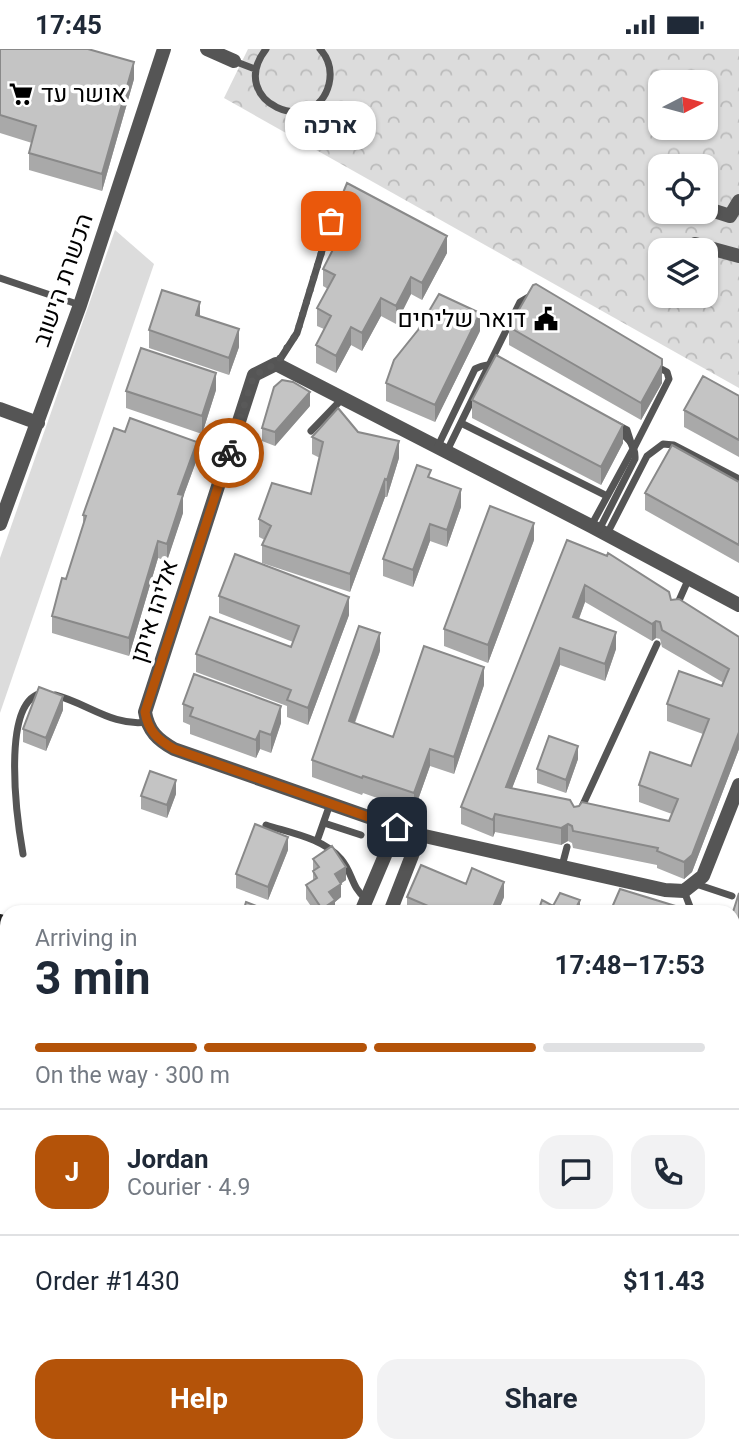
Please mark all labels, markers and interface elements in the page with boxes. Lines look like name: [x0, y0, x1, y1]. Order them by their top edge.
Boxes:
text: 17:45: [35, 10, 102, 40]
north arrow: [648, 70, 718, 140]
map controls: [648, 70, 718, 308]
supermarket icon: אושר עד: [7, 80, 35, 108]
place label: אושר עד: [41, 80, 127, 108]
callout: ארכה: [286, 102, 376, 151]
text: ארכה: [304, 112, 357, 139]
button: locate: [648, 154, 718, 224]
pin: [301, 191, 361, 251]
icon: bag: [312, 202, 350, 240]
street label: הכשרת הישוב: [27, 210, 99, 350]
button: layers: [648, 238, 718, 308]
place label: דואר שליחים: [398, 305, 526, 333]
public building icon: דואר שליחים: [532, 305, 560, 333]
courier: [194, 418, 264, 488]
icon: bike: [210, 434, 248, 472]
street label: אליהו איתן: [124, 556, 184, 666]
pin: [367, 797, 427, 857]
icon: home: [378, 808, 416, 846]
text: Arriving in: [35, 925, 138, 952]
text: 17:48–17:53: [555, 950, 705, 980]
text: 3 min: [35, 951, 151, 1005]
text: On the way · 300 m: [35, 1062, 230, 1089]
button: chat: [539, 1135, 613, 1209]
button: phone: [631, 1135, 705, 1209]
text: Jordan: [127, 1144, 209, 1174]
text: J: [65, 1157, 79, 1187]
text: Courier · 4.9: [127, 1174, 250, 1201]
text: Order #1430: [35, 1266, 180, 1296]
text: $11.43: [623, 1266, 705, 1296]
button: Help: [35, 1359, 363, 1439]
button: Share: [377, 1359, 705, 1439]

